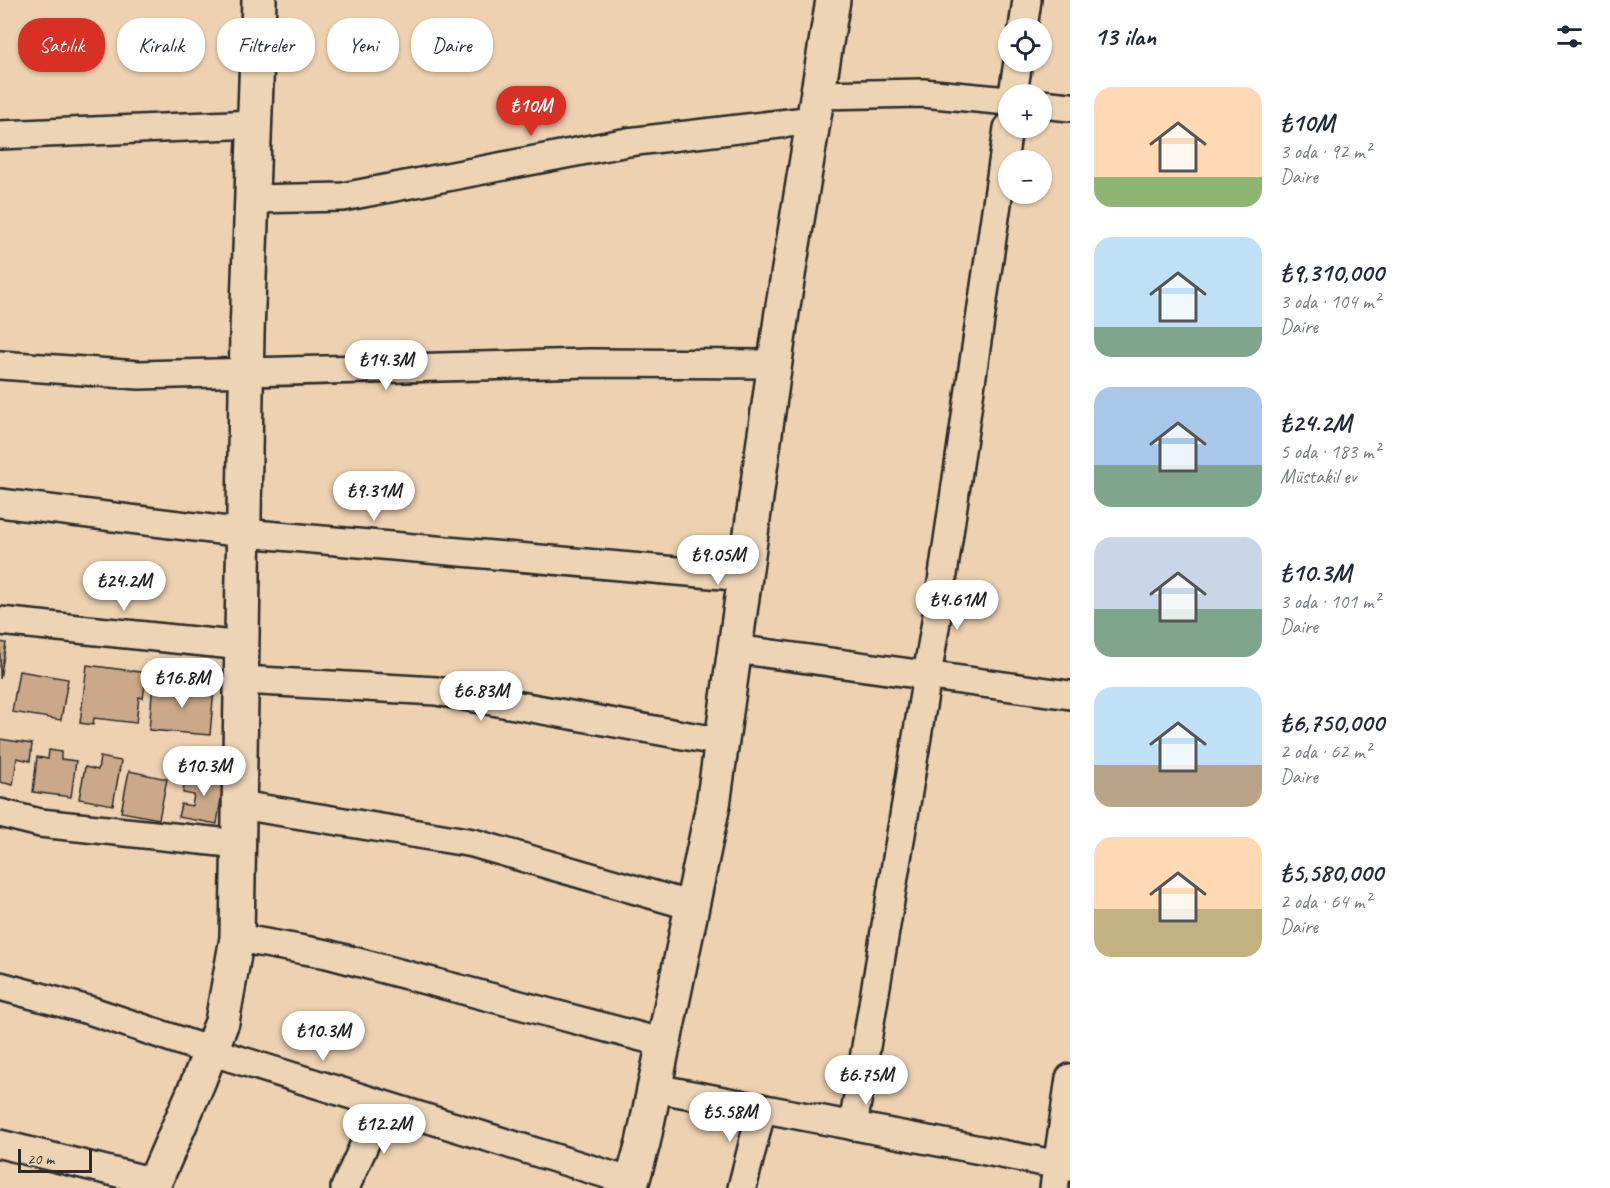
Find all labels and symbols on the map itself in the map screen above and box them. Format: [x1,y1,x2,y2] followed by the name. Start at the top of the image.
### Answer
[495,86,567,137] pin: ₺10M
[337,340,435,391] pin: ₺14.3M
[325,471,423,522] pin: ₺9.31M
[669,535,767,586] pin: ₺9.05M
[75,561,173,612] pin: ₺24.2M
[908,580,1006,631] pin: ₺4.61M
[133,658,231,709] pin: ₺16.8M
[432,671,530,722] pin: ₺6.83M
[155,746,253,797] pin: ₺10.3M
[274,1011,372,1062] pin: ₺10.3M
[817,1055,915,1106] pin: ₺6.75M
[681,1092,779,1143] pin: ₺5.58M
[335,1104,433,1155] pin: ₺12.2M
[18,1146,92,1174] scale bar

